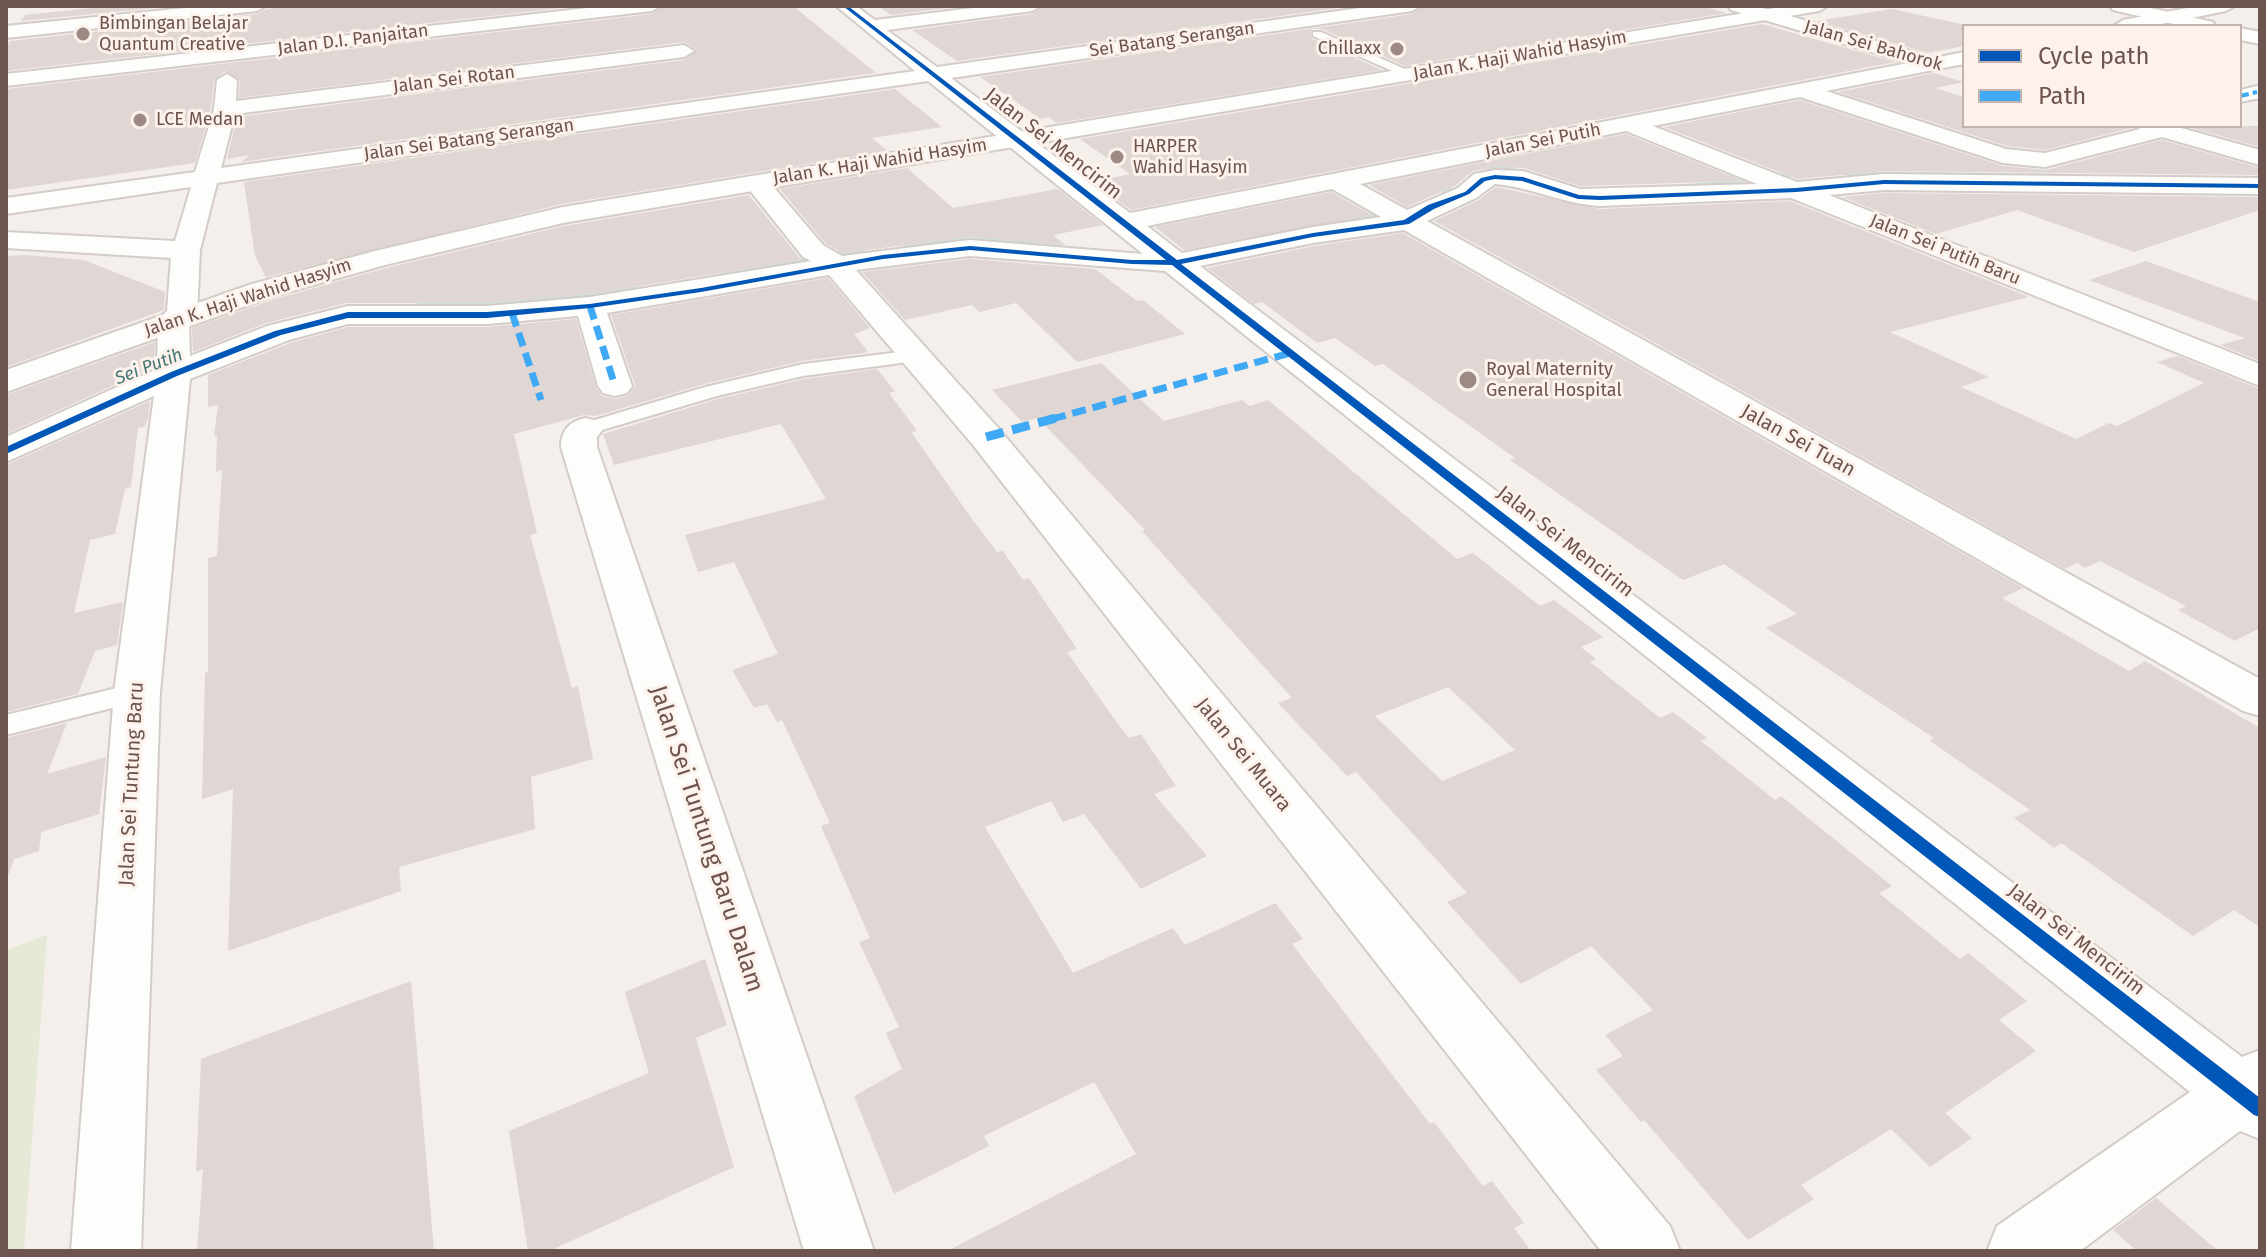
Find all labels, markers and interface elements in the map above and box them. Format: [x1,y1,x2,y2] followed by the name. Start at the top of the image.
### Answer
[99,13,248,56] place label: Bimbingan Belajar Quantum Creative
[1801,16,1945,76] street label: Jalan Sei Bahorok
[1088,18,1256,62] street label: Sei Batang Serangan
[276,20,430,60] street label: Jalan D.I. Panjaitan
[1962,24,2242,128] legend
[74,25,92,43] marker: Bimbingan Belajar Quantum Creative
[1412,27,1628,85] street label: Jalan K. Haji Wahid Hasyim
[1318,38,1381,60] place label: Chillaxx
[1388,40,1406,58] marker: Chillaxx
[2038,42,2150,70] text: Cycle path
[392,62,516,98] street label: Jalan Sei Rotan
[2038,82,2086,110] text: Path
[980,83,1126,205] street label: Jalan Sei Mencirim
[156,109,244,131] place label: LCE Medan
[131,111,149,129] marker: LCE Medan
[362,115,576,165] street label: Jalan Sei Batang Serangan
[1483,119,1603,163] street label: Jalan Sei Putih
[771,134,989,190] street label: Jalan K. Haji Wahid Hasyim
[1133,136,1248,178] place label: HARPER Wahid Hasyim
[1108,148,1126,166] marker: HARPER Wahid Hasyim
[1867,210,2023,290] street label: Jalan Sei Putih Baru
[142,254,354,342] street label: Jalan K. Haji Wahid Hasyim
[112,344,186,390] water label: Sei Putih
[1486,359,1622,402] place label: Royal Maternity General Hospital
[1457,369,1479,391] marker: Royal Maternity General Hospital
[1737,400,1859,482] street label: Jalan Sei Tuan
[1492,481,1638,603] street label: Jalan Sei Mencirim
[115,681,149,887] street label: Jalan Sei Tuntung Baru
[643,682,769,996] street label: Jalan Sei Tuntung Baru Dalam
[1190,693,1296,817] street label: Jalan Sei Muara
[2003,879,2149,1001] street label: Jalan Sei Mencirim

